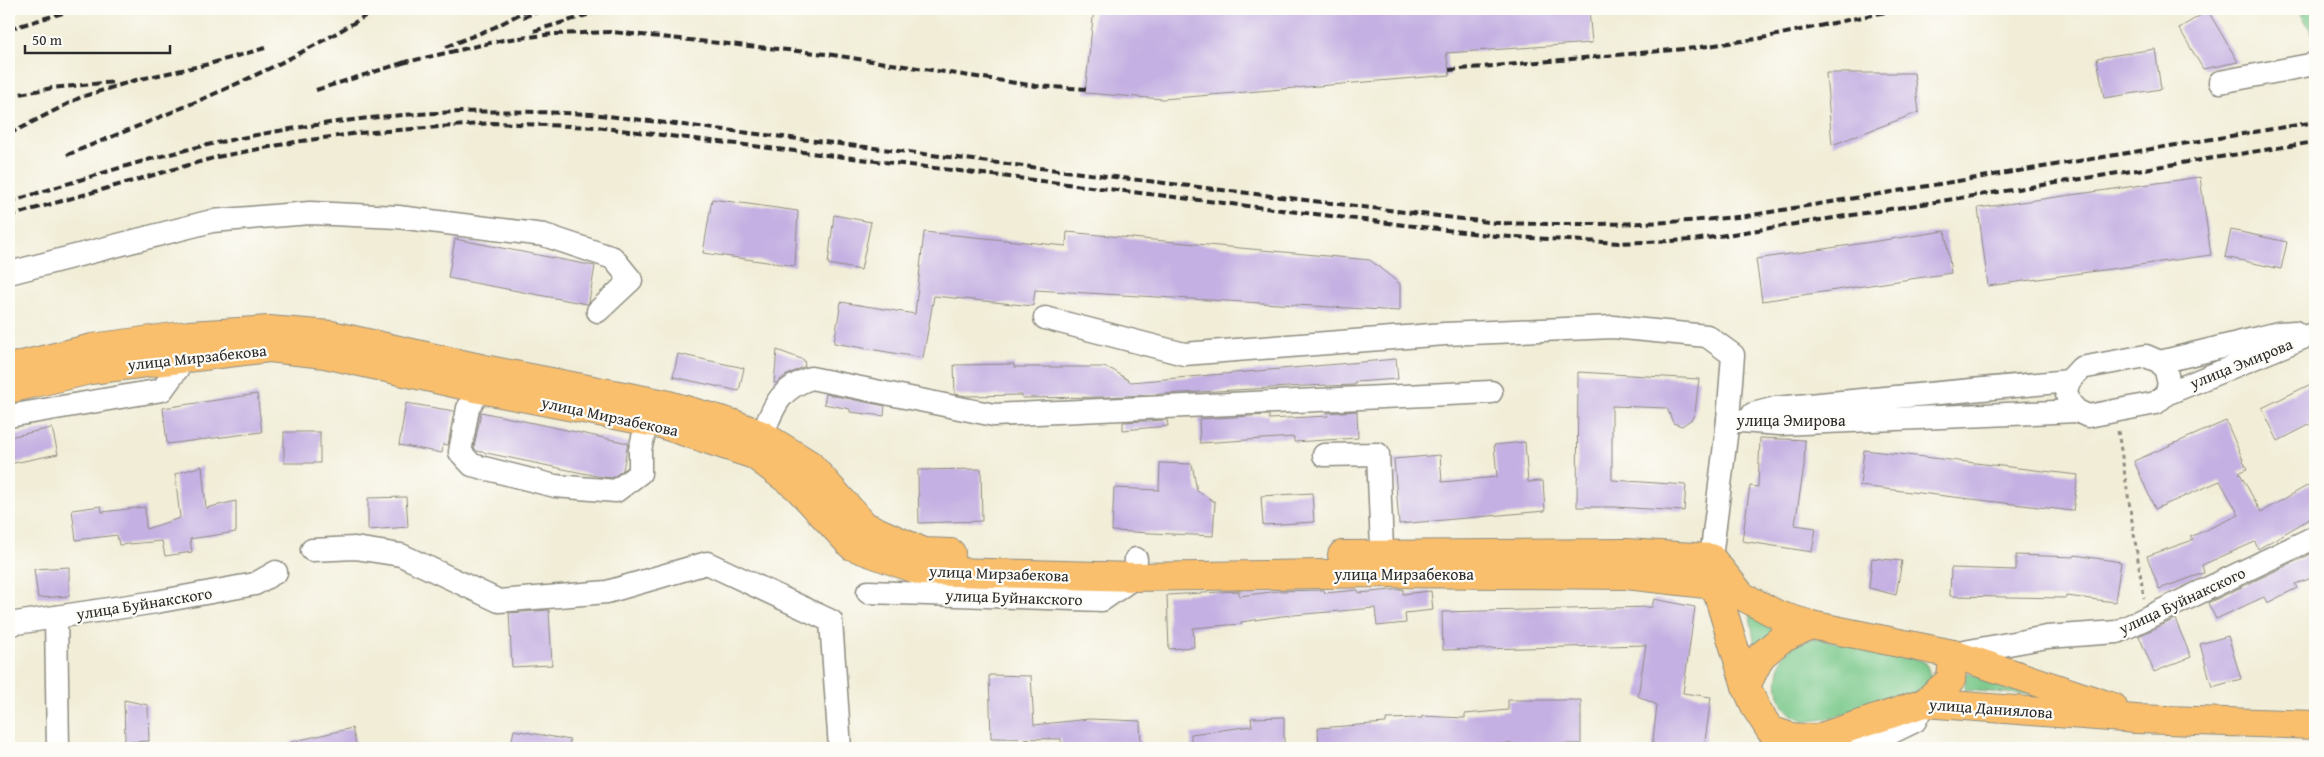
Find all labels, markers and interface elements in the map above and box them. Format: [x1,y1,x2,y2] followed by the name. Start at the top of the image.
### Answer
[25,22,170,54] scale bar
[32,29,63,50] text: 50 m
[2185,331,2296,395] street label: улица Эмирова
[125,338,268,376] street label: улица Мирзабекова
[538,390,681,442] street label: улица Мирзабекова
[1735,408,1846,432] street label: улица Эмирова
[928,559,1070,587] street label: улица Мирзабекова
[2114,560,2249,640] street label: улица Буйнакского
[1333,562,1474,586] street label: улица Мирзабекова
[73,580,214,626] street label: улица Буйнакского
[944,583,1083,611] street label: улица Буйнакского
[1927,692,2054,724] street label: улица Даниялова

